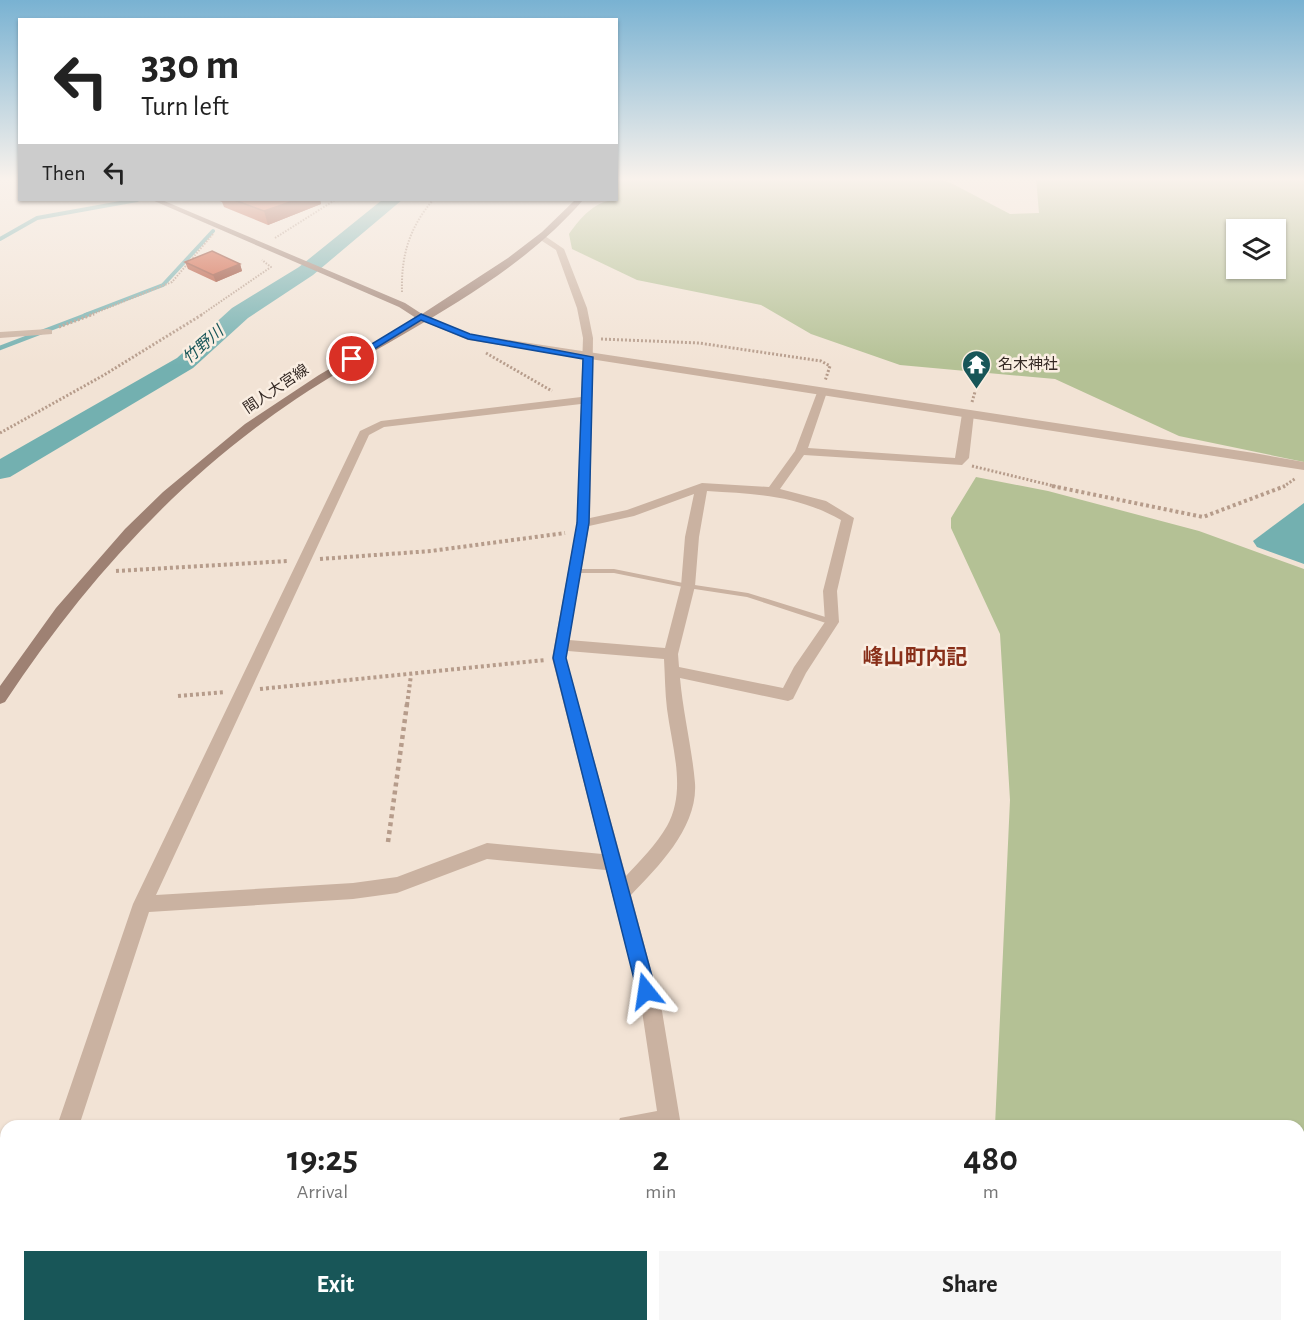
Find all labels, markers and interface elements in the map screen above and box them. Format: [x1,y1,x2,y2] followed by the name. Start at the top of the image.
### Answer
[42,42,120,120] icon: left
[141,44,239,86] text: 330 m
[141,93,229,120] text: Turn left
[98,156,131,189] icon: left
[42,162,86,184] text: Then
[1226,219,1286,279] map controls
[1226,219,1286,279] button: layers
[179,321,228,367] water label: 竹野川
[326,333,377,384] pin
[335,342,368,375] icon: arrive
[961,348,993,390] temple icon: 名木神社
[998,356,1058,372] place label: 名木神社
[240,361,311,416] street label: 間人大宮線
[863,645,968,668] district label: 峰山町内記
[614,959,678,1023] position arrow
[287,1141,358,1177] text: 19:25
[652,1141,669,1177] text: 2
[963,1141,1018,1177] text: 480
[297,1182,348,1202] text: Arrival
[645,1182,676,1202] text: min
[983,1182,999,1202] text: m
[24,1251,647,1320] button: Exit
[659,1251,1281,1320] button: Share

